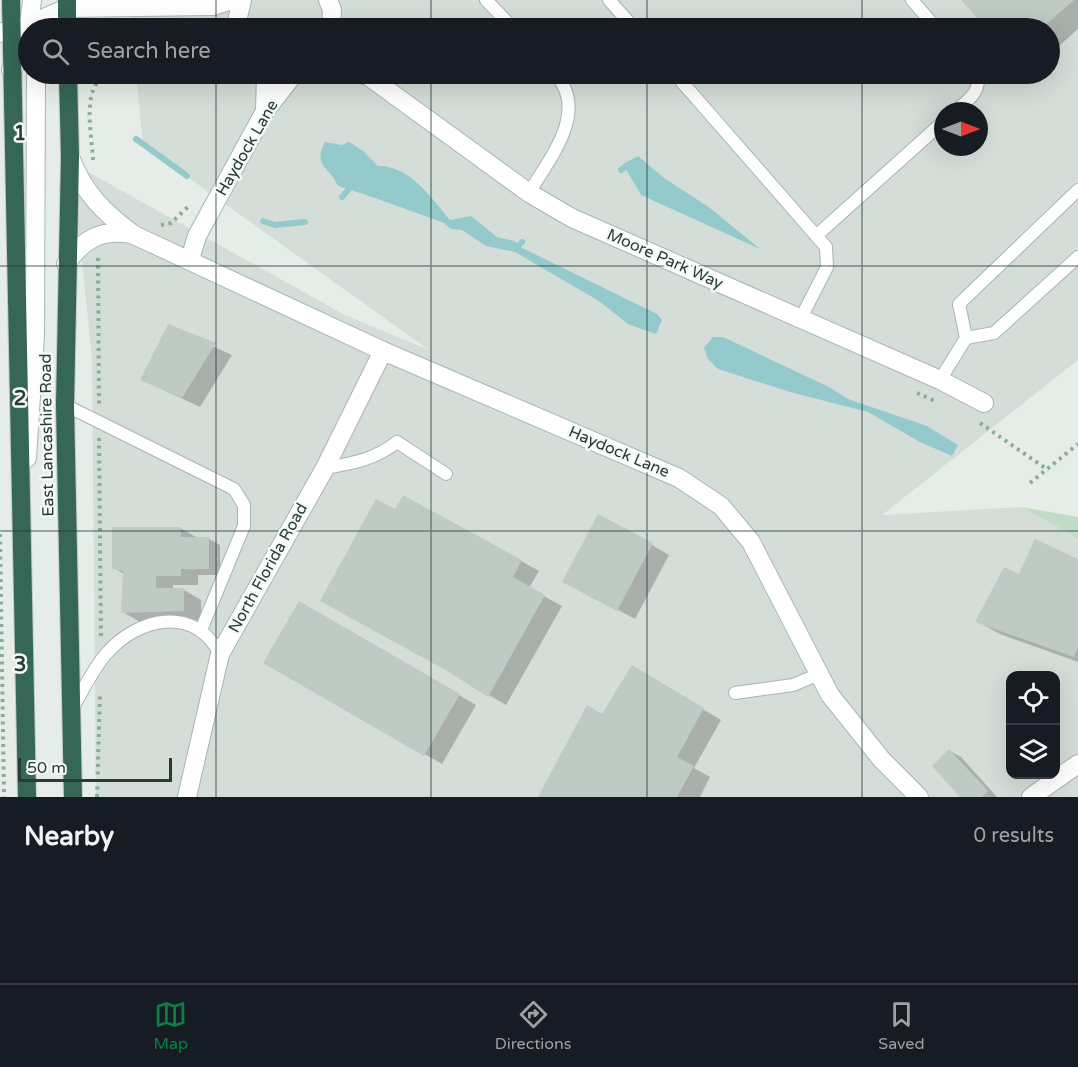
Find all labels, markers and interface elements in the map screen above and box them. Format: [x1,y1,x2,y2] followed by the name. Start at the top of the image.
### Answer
[18,18,1060,84] search box
[39,35,72,68] icon: search
[87,38,211,64] text: Search here
[211,96,283,200] street label: Haydock Lane
[934,102,988,156] north arrow
[14,122,26,146] text: 1
[604,224,727,294] street label: Moore Park Way
[36,353,58,517] street label: East Lancashire Road
[14,387,26,411] text: 2
[566,422,672,482] street label: Haydock Lane
[224,500,312,636] street label: North Florida Road
[14,653,26,677] text: 3
[1006,671,1060,779] map controls
[1006,671,1060,725] button: locate
[1006,725,1060,779] button: layers
[18,755,172,782] scale bar
[27,758,66,778] text: 50 m
[24,821,114,852] text: Nearby
[974,824,1054,848] text: 0 results
[153,998,188,1054] tab: Map
[495,998,571,1054] tab: Directions
[878,998,925,1054] tab: Saved

